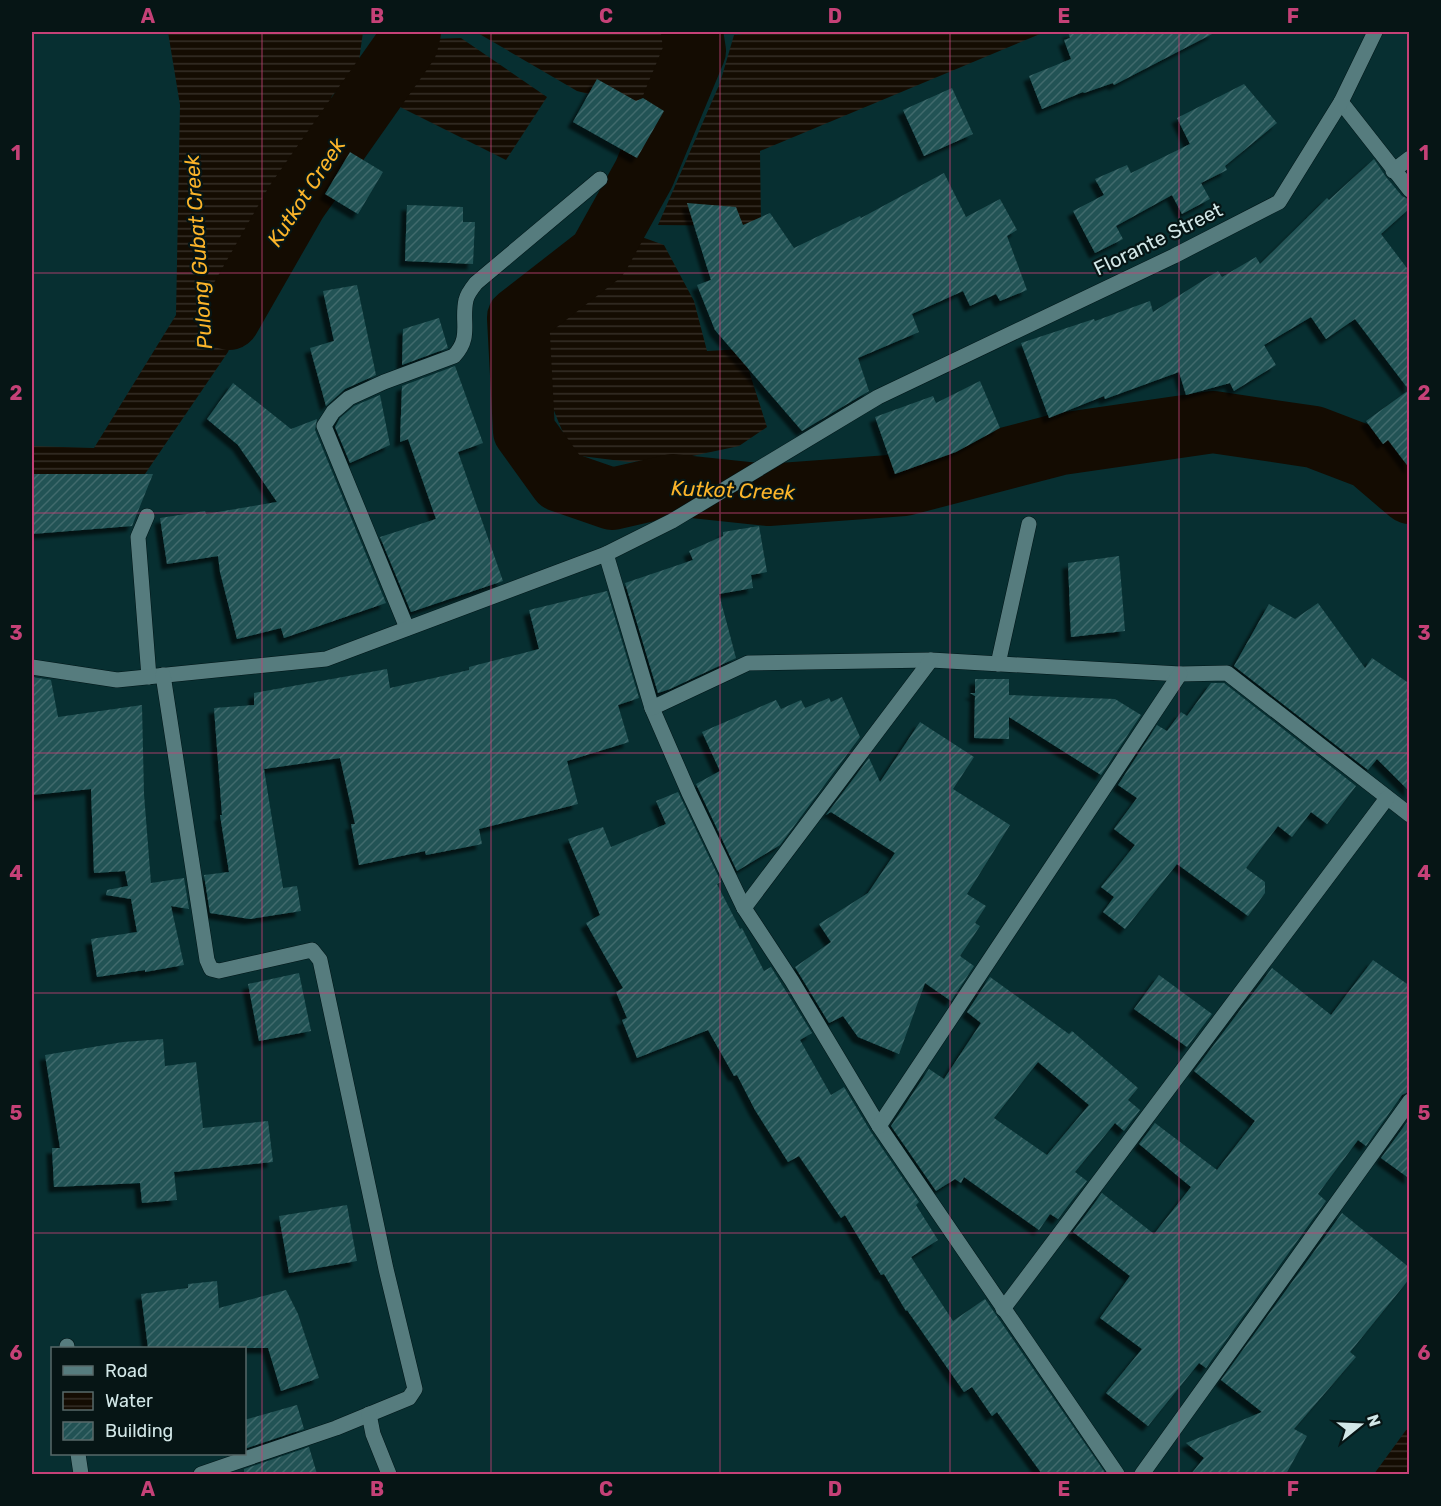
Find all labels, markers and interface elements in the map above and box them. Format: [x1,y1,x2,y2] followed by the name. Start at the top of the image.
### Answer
[141,4,156,28] text: A
[370,4,384,28] text: B
[599,4,613,28] text: C
[828,4,842,28] text: D
[1058,4,1070,28] text: E
[1287,4,1299,28] text: F
[262,132,351,251] water label: Kutkot Creek
[11,141,21,165] text: 1
[1419,141,1429,165] text: 1
[179,153,217,350] water label: Pulong Gubat Creek
[1090,197,1226,281] street label: Florante Street
[10,381,23,405] text: 2
[1418,381,1431,405] text: 2
[670,475,797,505] water label: Kutkot Creek
[9,621,23,645] text: 3
[1417,621,1431,645] text: 3
[9,861,23,885] text: 4
[1417,861,1431,885] text: 4
[10,1101,23,1125] text: 5
[1418,1101,1431,1125] text: 5
[9,1341,23,1365] text: 6
[1417,1341,1431,1365] text: 6
[51,1347,246,1455] legend
[105,1360,148,1382] text: Road
[105,1390,153,1412] text: Water
[1330,1395,1390,1455] north arrow
[1363,1412,1385,1429] text: N
[105,1420,173,1442] text: Building
[141,1477,156,1501] text: A
[370,1477,384,1501] text: B
[599,1477,613,1501] text: C
[828,1477,842,1501] text: D
[1058,1477,1070,1501] text: E
[1287,1477,1299,1501] text: F

